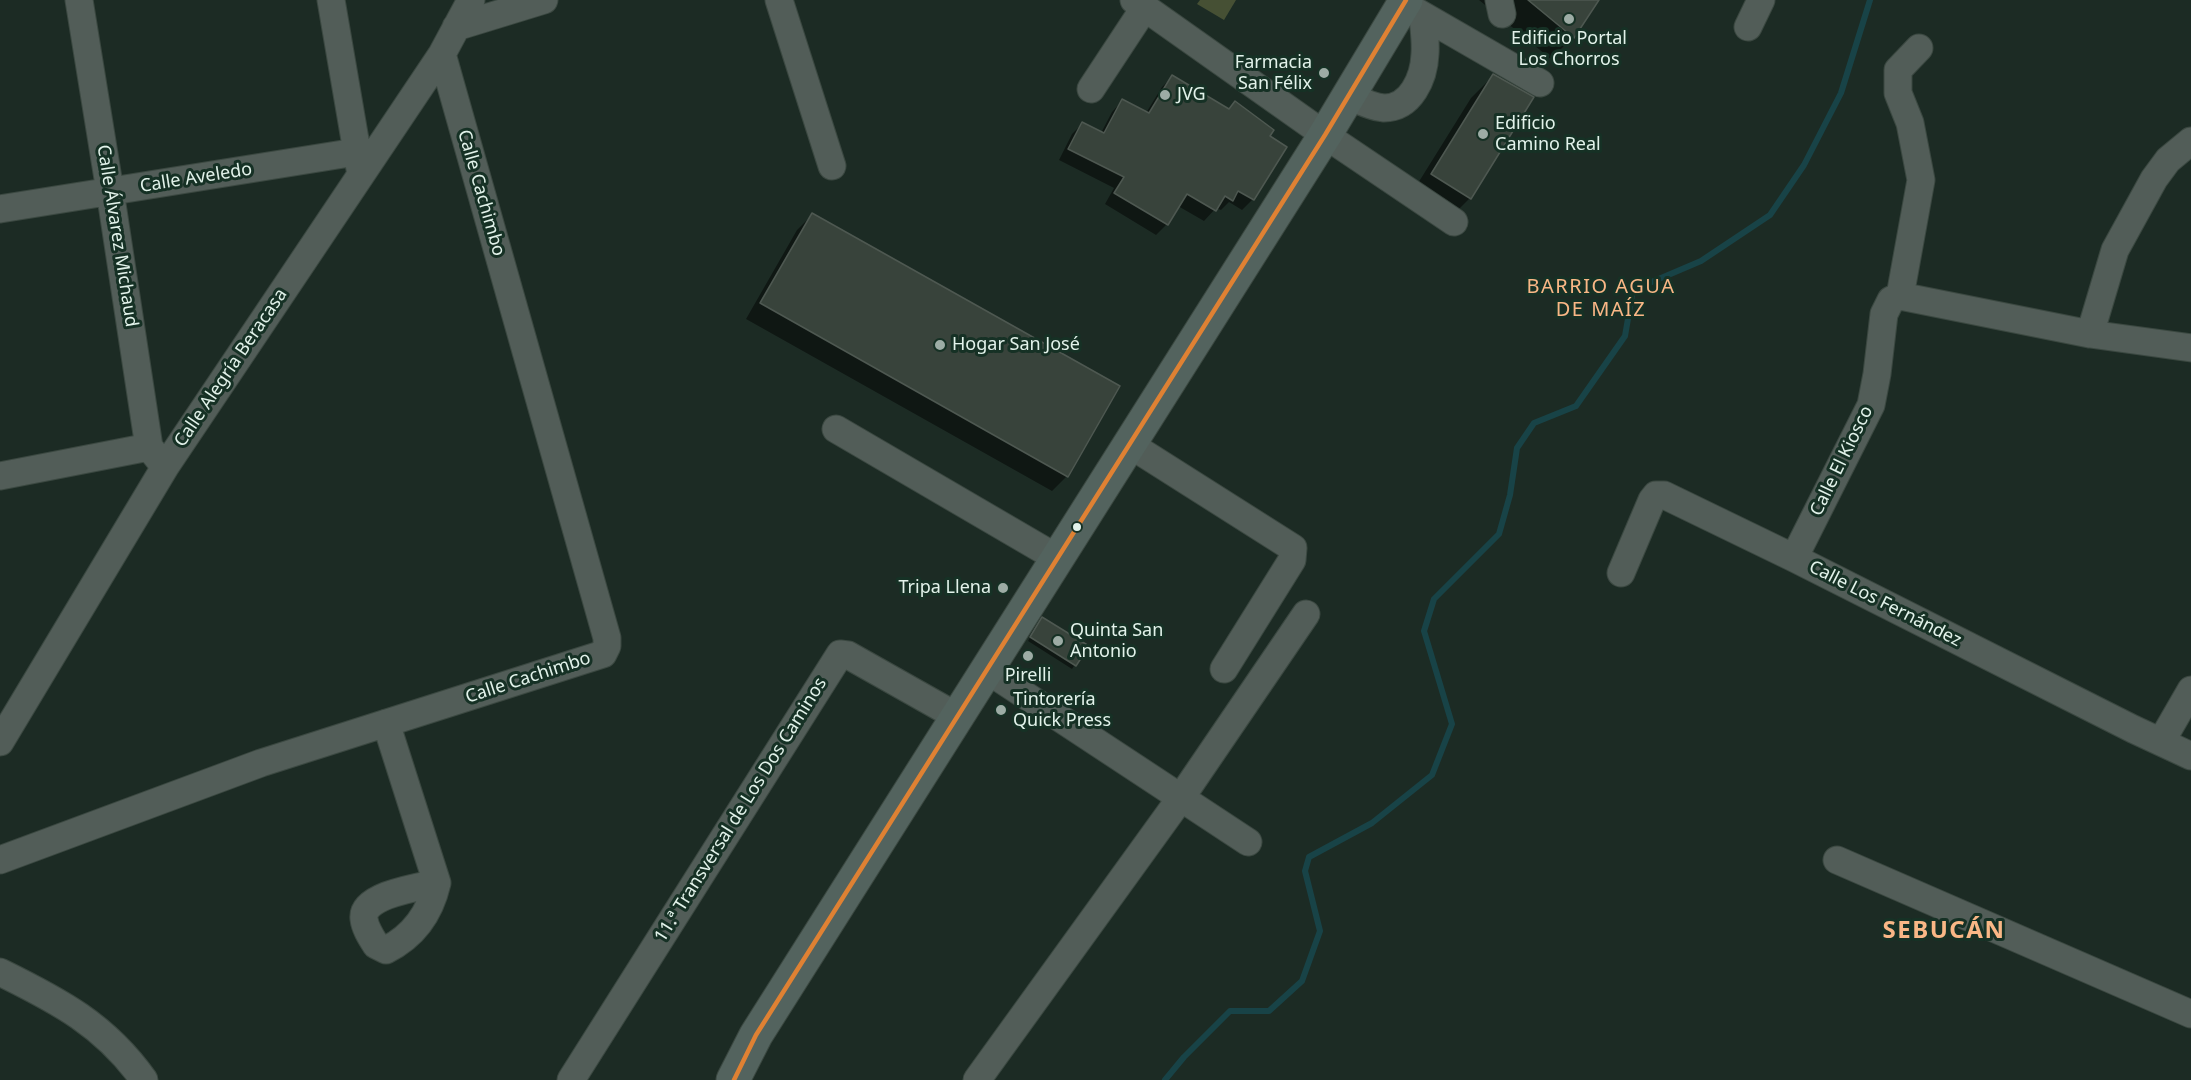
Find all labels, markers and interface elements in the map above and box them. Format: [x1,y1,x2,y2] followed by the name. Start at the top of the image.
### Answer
[1562,12,1576,26] marker: Edificio Portal Los Chorros
[1511,28,1627,70] place label: Edificio Portal Los Chorros
[1235,52,1312,94] place label: Farmacia San Félix
[1317,66,1331,80] marker: Farmacia San Félix
[1177,84,1206,106] place label: JVG
[1158,88,1172,102] marker: JVG
[1495,113,1601,156] place label: Edificio Camino Real
[453,127,509,259] street label: Calle Cachimbo
[1476,127,1490,141] marker: Edificio Camino Real
[92,143,142,329] street label: Calle Álvarez Michaud
[138,158,254,198] street label: Calle Aveledo
[1527,275,1675,322] district label: BARRIO AGUA DE MAÍZ
[170,285,292,451] street label: Calle Alegría Beracasa
[952,334,1080,356] place label: Hogar San José
[933,338,947,352] marker: Hogar San José
[1806,402,1878,520] street label: Calle El Kiosco
[1071,521,1083,533] unlabelled marker
[1805,556,1965,652] street label: Calle Los Fernández
[899,577,991,599] place label: Tripa Llena
[996,581,1010,595] marker: Tripa Llena
[1070,620,1163,662] place label: Quinta San Antonio
[1051,634,1065,648] marker: Quinta San Antonio
[463,648,593,708] street label: Calle Cachimbo
[1021,649,1035,663] marker: Pirelli
[1005,665,1051,687] place label: Pirelli
[650,674,832,946] street label: 11.ª Transversal de Los Dos Caminos
[1013,689,1111,732] place label: Tintorería Quick Press
[994,703,1008,717] marker: Tintorería Quick Press
[1883,917,2005,945] district label: SEBUCÁN

